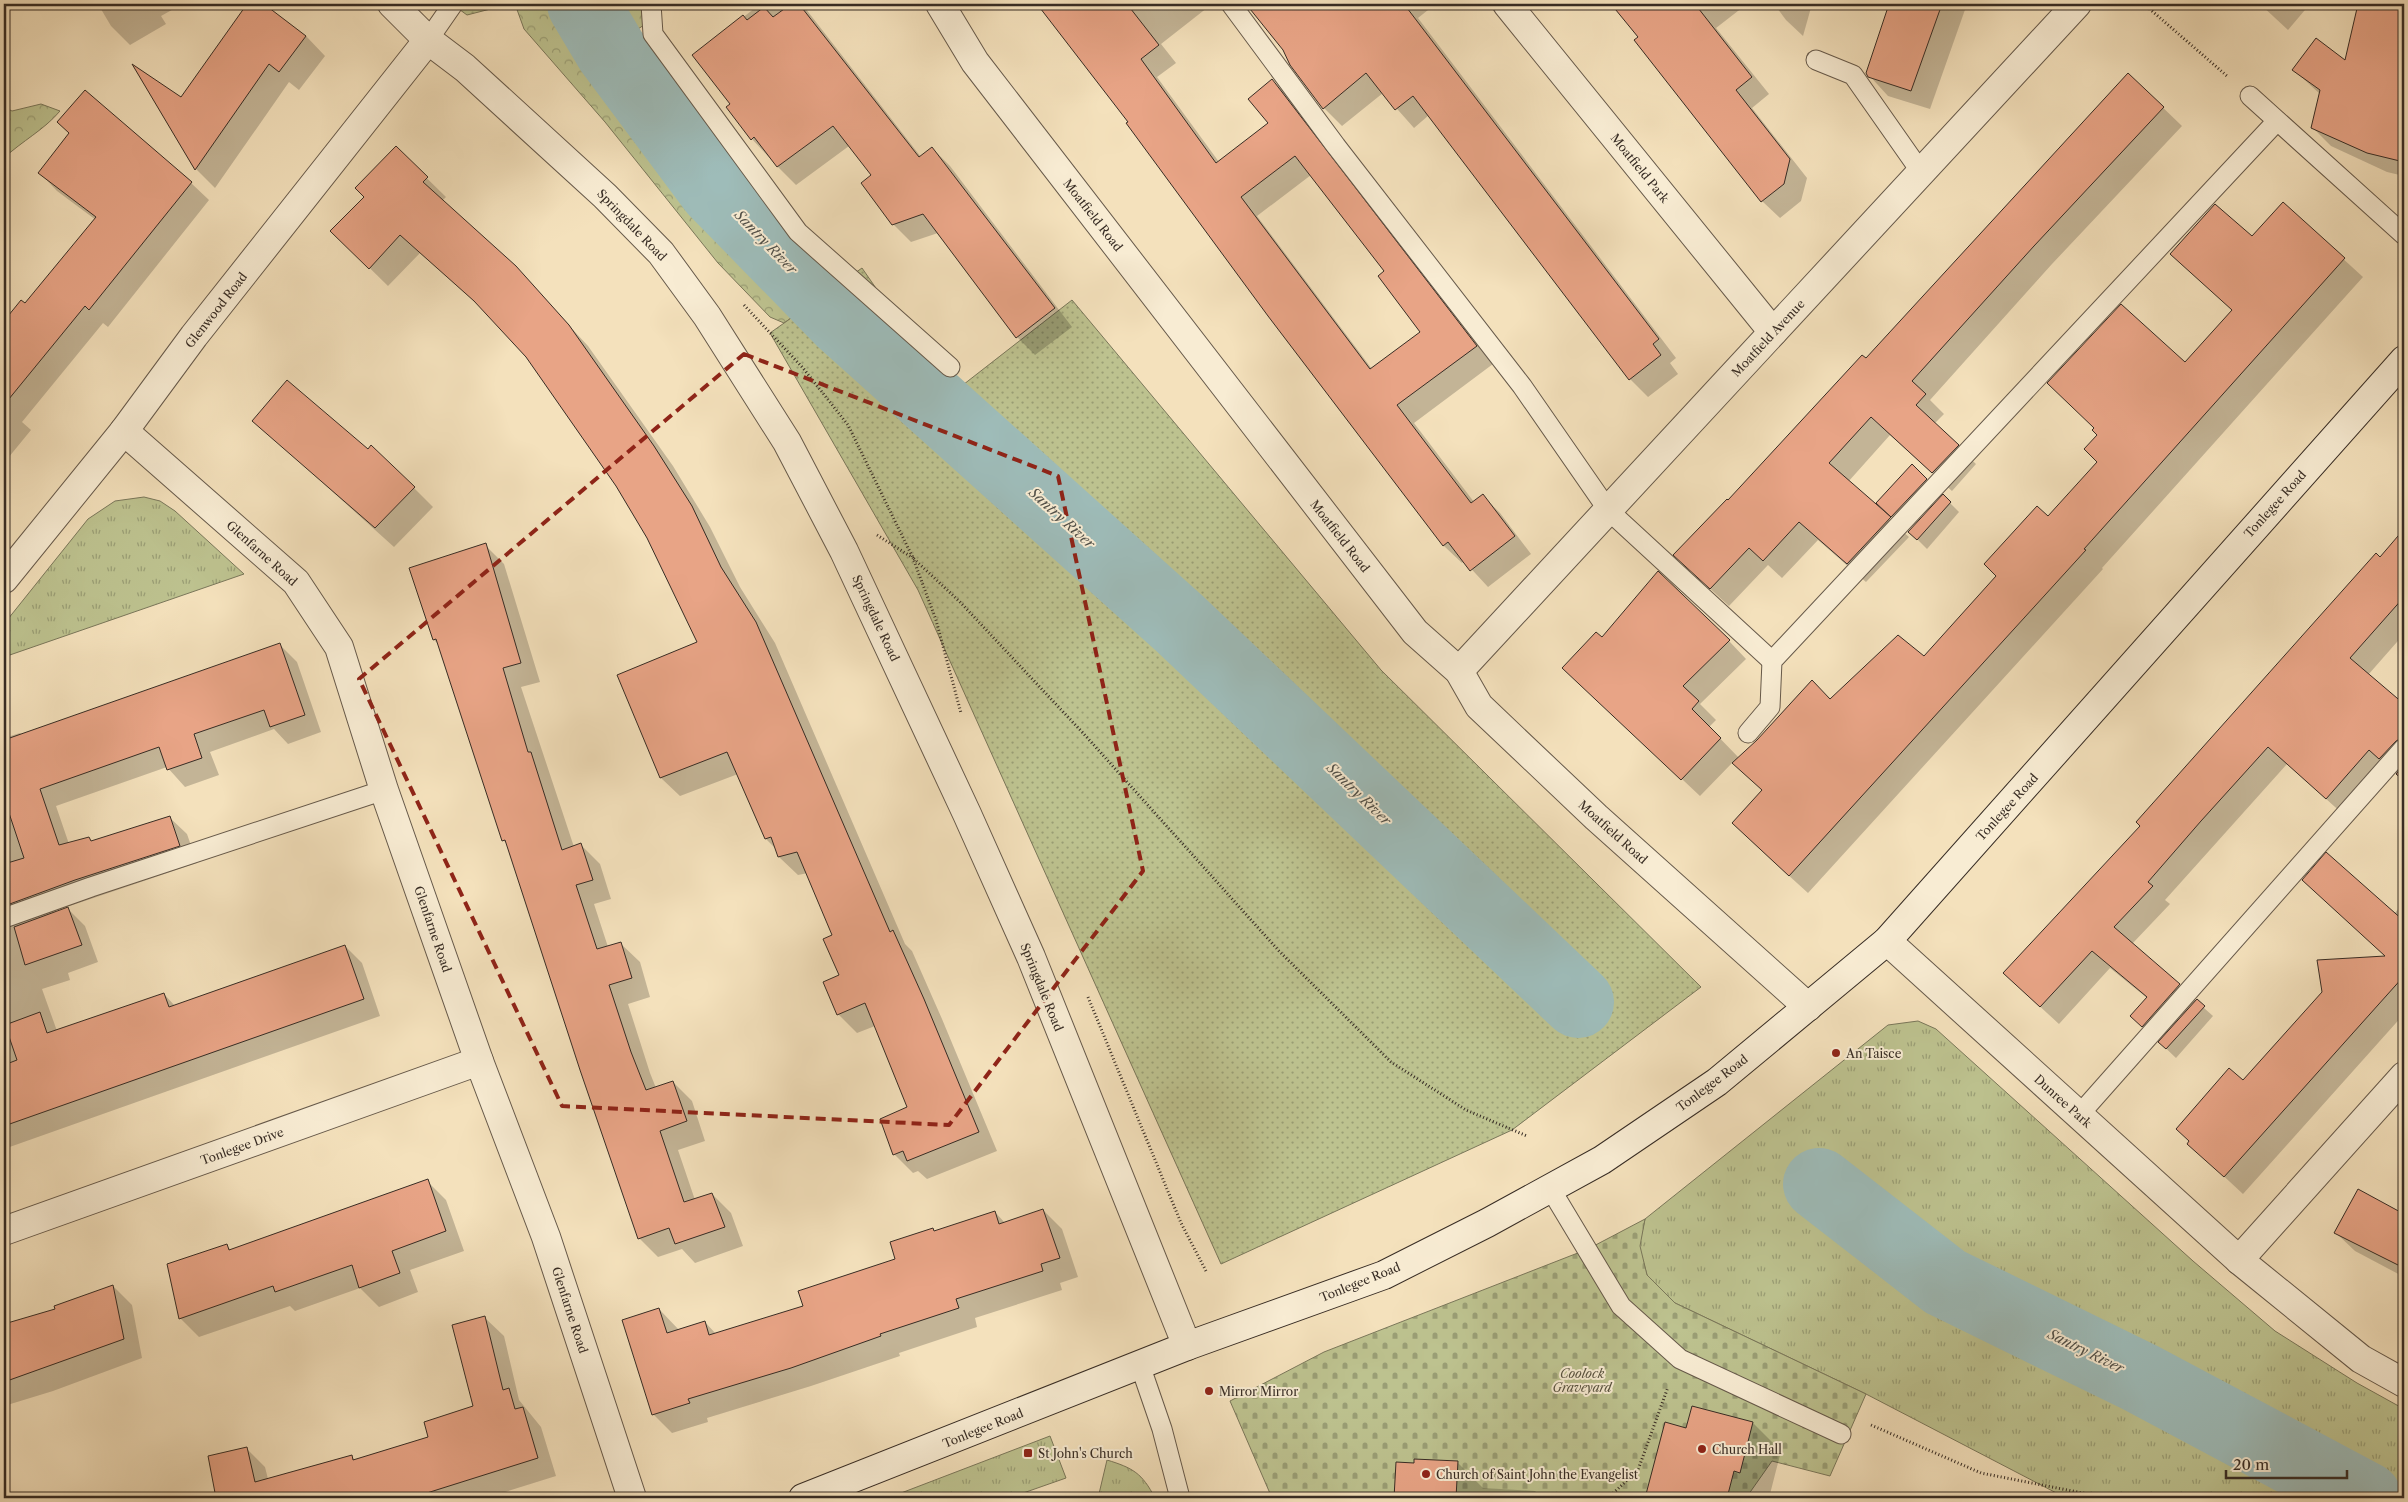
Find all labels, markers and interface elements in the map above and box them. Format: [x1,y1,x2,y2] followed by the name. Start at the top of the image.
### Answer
[1608,131,1673,206] street label: Moatfield Park
[1060,176,1126,255] street label: Moatfield Road
[594,186,670,264] street label: Springdale Road
[730,205,802,279] water label: Santry River
[182,269,251,351] street label: Glenwood Road
[1728,296,1808,380] street label: Moatfield Avenue
[2241,467,2310,541] street label: Tonlegee Road
[1025,483,1100,553] water label: Santry River
[1307,497,1373,576] street label: Moatfield Road
[223,517,301,589] street label: Glenfarne Road
[849,572,903,664] street label: Springdale Road
[1322,758,1396,830] water label: Santry River
[1973,770,2042,844] street label: Tonlegee Road
[1575,797,1651,867] street label: Moatfield Road
[411,884,455,975] street label: Glenfarne Road
[1017,941,1067,1034] street label: Springdale Road
[1845,1046,1902,1061] place label: An Taisce
[1830,1047,1842,1059] marker: An Taisce
[1673,1051,1751,1115] street label: Tonlegee Road
[2031,1071,2096,1131] street label: Dunree Park
[199,1124,286,1168] street label: Tonlegee Drive
[1318,1259,1403,1305] street label: Tonlegee Road
[549,1265,591,1356] street label: Glenfarne Road
[2044,1324,2128,1378] water label: Santry River
[1553,1366,1613,1395] park label: Coolock Graveyard
[1219,1384,1298,1399] place label: Mirror Mirror
[1203,1385,1215,1397] marker: Mirror Mirror
[941,1405,1026,1451] street label: Tonlegee Road
[1712,1442,1782,1457] place label: Church Hall
[1696,1443,1708,1455] marker: Church Hall
[1038,1446,1133,1461] place label: St John's Church
[1022,1447,1034,1459] marker: St John's Church
[2226,1447,2347,1479] scale bar
[2233,1455,2269,1474] text: 20 m
[1436,1467,1639,1482] place label: Church of Saint John the Evangelist
[1420,1468,1432,1480] marker: Church of Saint John the Evangelist

